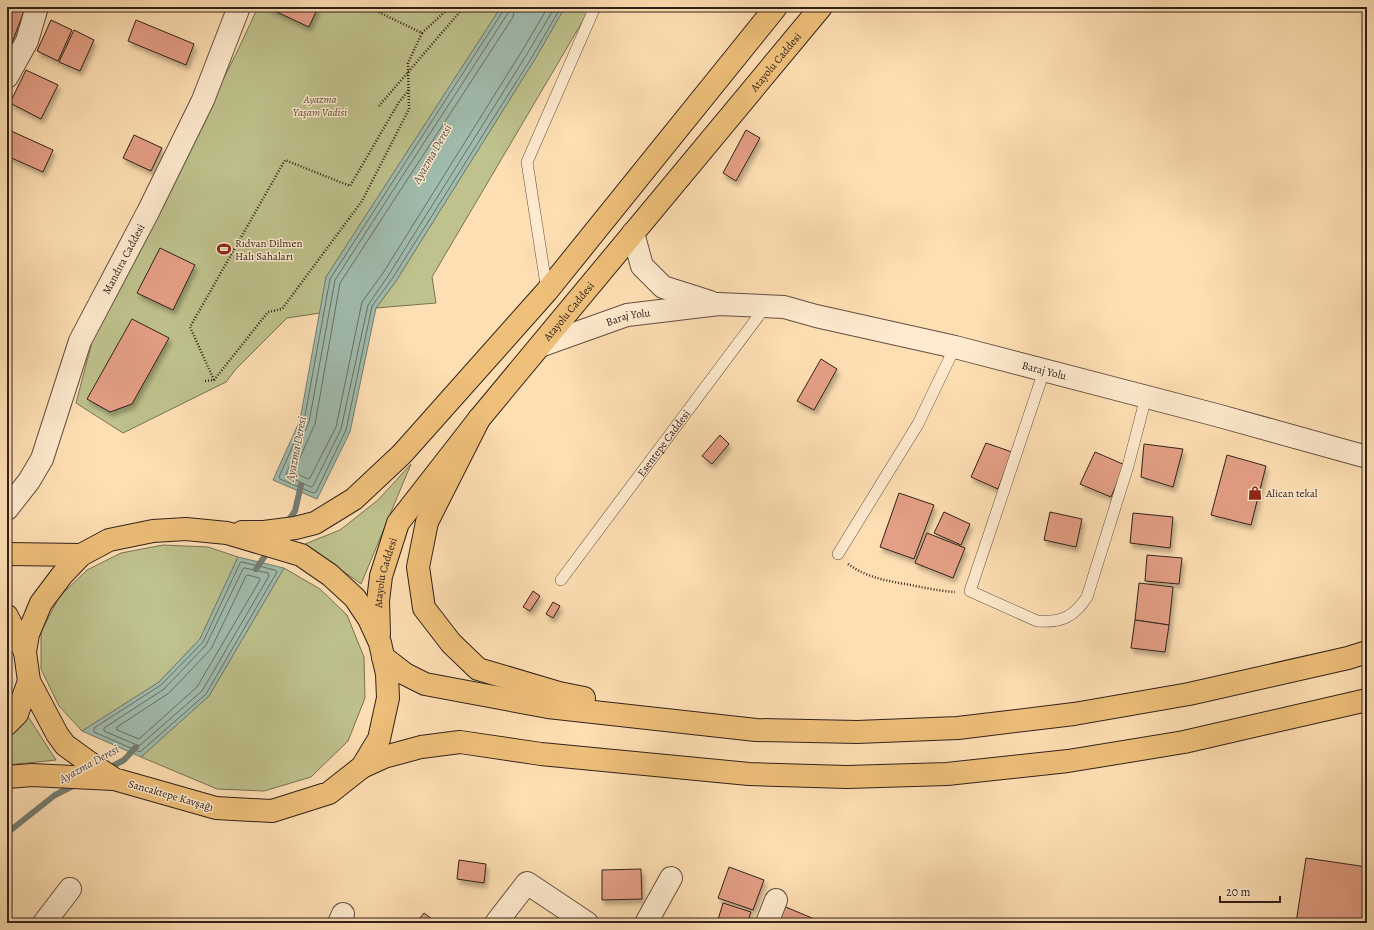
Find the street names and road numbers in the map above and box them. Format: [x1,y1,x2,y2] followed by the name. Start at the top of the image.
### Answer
[746,29,805,95] street label: Atayolu Caddesi
[99,221,148,297] street label: Mandıra Caddesi
[539,279,598,345] street label: Atayolu Caddesi
[604,305,651,330] street label: Baraj Yolu
[1020,358,1068,384] street label: Baraj Yolu
[634,407,694,480] street label: Esentepe Caddesi
[371,536,401,609] street label: Atayolu Caddesi
[126,776,215,815] street label: Sancaktepe Kavşağı

